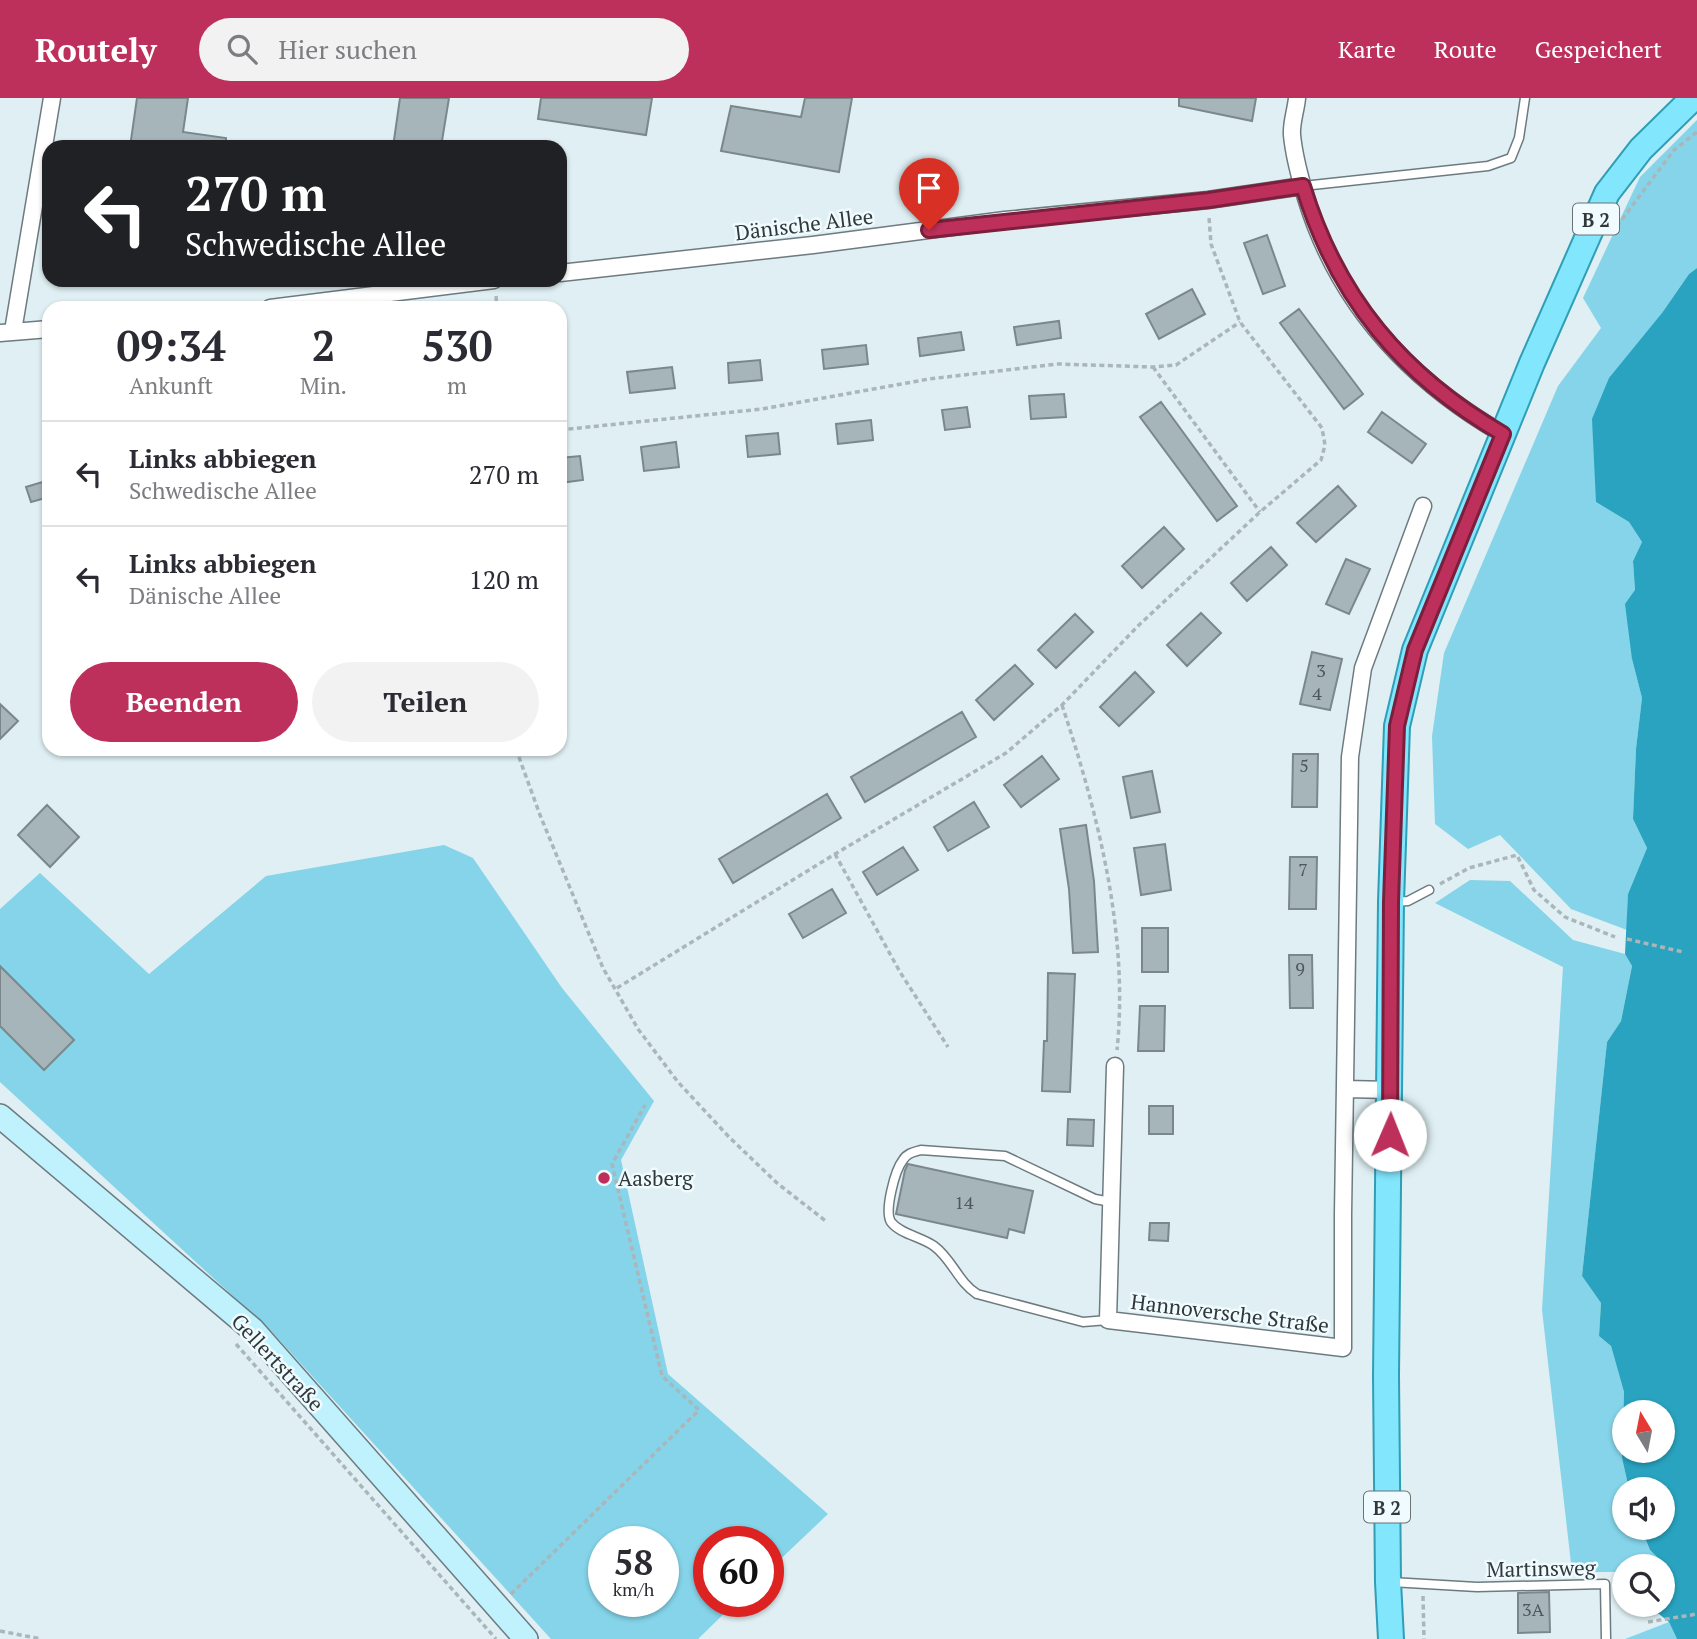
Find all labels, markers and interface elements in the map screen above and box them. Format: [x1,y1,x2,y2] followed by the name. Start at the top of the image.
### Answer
[199,18,689,81] search box
[35,28,157,71] text: Routely
[223,30,261,68] icon: search
[279,32,417,66] text: Hier suchen
[1338,33,1396,65] text: Karte
[1434,33,1497,65] text: Route
[1535,33,1662,65] text: Gespeichert
[899,158,959,230] pin
[185,160,327,225] text: 270 m
[70,168,161,259] icon: left
[910,169,948,207] icon: arrive
[733,202,875,246] street label: Dänische Allee
[1573,203,1619,234] road number: B 2
[185,223,446,265] text: Schwedische Allee
[116,317,226,373] text: 09:34
[312,317,335,373] text: 2
[421,317,493,373] text: 530
[129,370,213,401] text: Ankunft
[300,370,347,401] text: Min.
[447,370,467,401] text: m
[129,441,317,475] text: Links abbiegen
[70,455,108,493] icon: left
[469,457,539,491] text: 270 m
[129,475,317,506] text: Schwedische Allee
[129,546,317,580] text: Links abbiegen
[70,560,108,598] icon: left
[469,562,539,596] text: 120 m
[129,580,281,611] text: Dänische Allee
[1316,658,1326,682] house number: 3
[70,662,298,742] button: Beenden
[312,662,539,742] button: Teilen
[1312,681,1322,705] house number: 4
[1299,753,1309,777] house number: 5
[1298,857,1308,881] house number: 7
[1295,956,1305,980] house number: 9
[1353,1098,1427,1172] position arrow
[618,1164,694,1192] place label: Aasberg
[596,1170,612,1186] marker: Aasberg
[954,1190,974,1214] house number: 14
[1129,1287,1331,1339] street label: Hannoversche Straße
[226,1307,330,1417] street label: Gellertstraße
[1612,1400,1675,1463] north arrow
[1612,1400,1675,1617] map controls
[1612,1477,1675,1540] button: sound
[1364,1492,1410,1522] road number: B 2
[693,1526,784,1617] speed limit sign: 60
[614,1539,653,1585] text: 58
[1486,1553,1597,1583] street label: Martinsweg
[1612,1554,1675,1617] button: search
[613,1577,654,1601] text: km/h
[1522,1597,1545,1621] house number: 3A

